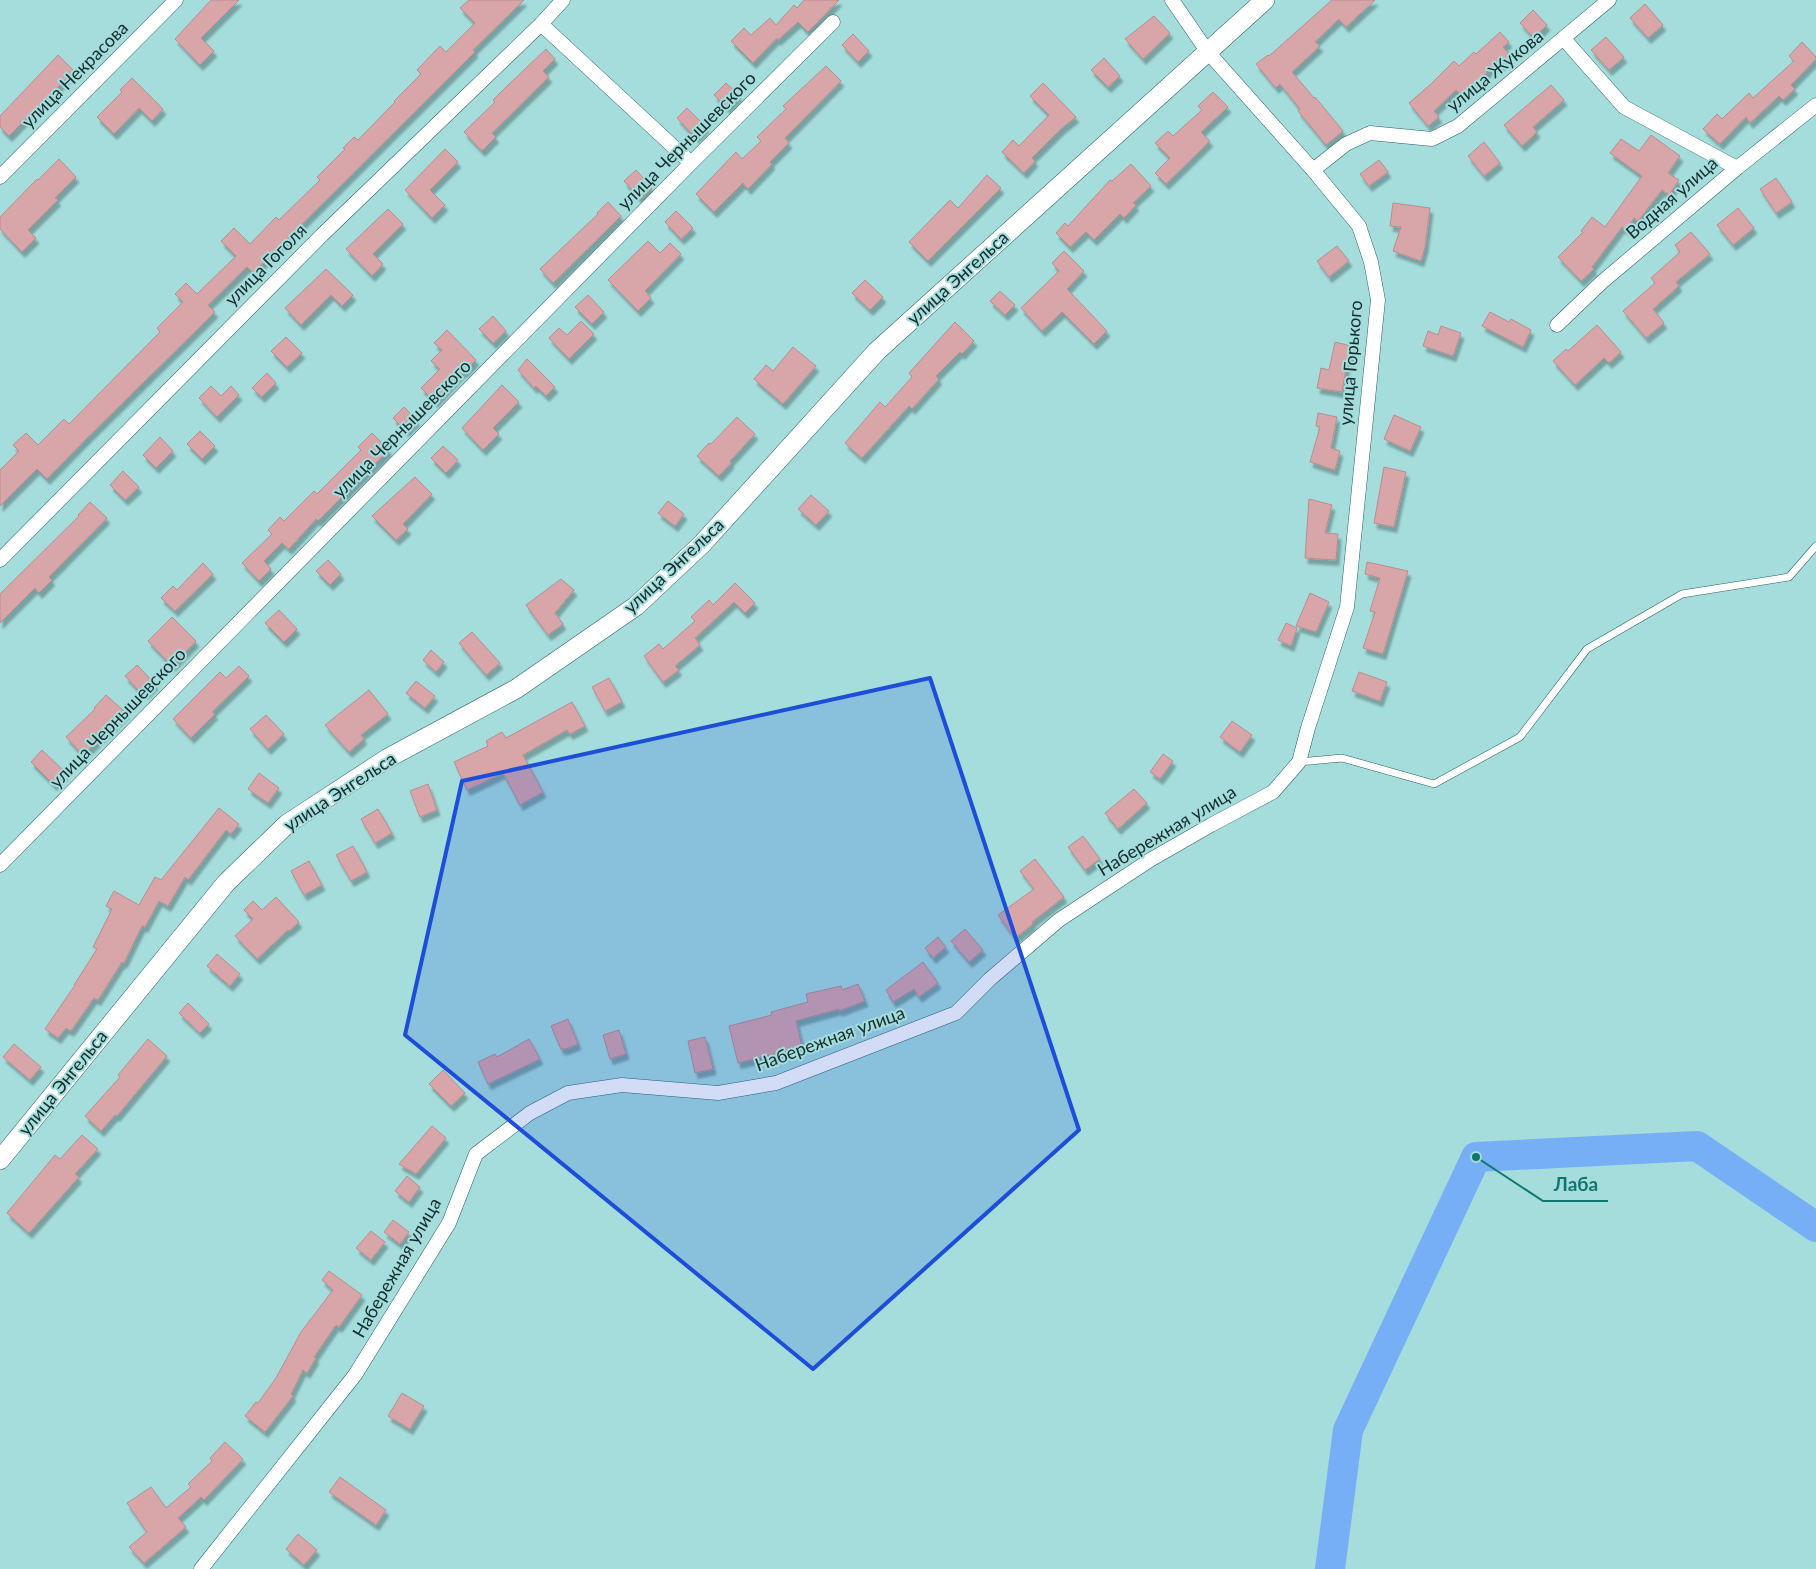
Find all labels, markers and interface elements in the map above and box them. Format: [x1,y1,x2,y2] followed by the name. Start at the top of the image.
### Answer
[16,16,132,132] street label: улица Некрасова
[1442,25,1547,116] street label: улица Жукова
[613,67,760,214] street label: улица Чернышевского
[1621,151,1722,243] street label: Водная улица
[220,219,311,310] street label: улица Гоголя
[902,226,1013,329] street label: улица Энгельса
[1334,299,1366,426] street label: улица Горького
[328,355,475,502] street label: улица Чернышевского
[619,513,728,617] street label: улица Энгельса
[45,643,190,792] street label: улица Чернышевского
[279,747,400,836] street label: улица Энгельса
[1093,780,1240,880] street label: Набережная улица
[752,1001,908,1075] street label: Набережная улица
[13,1025,111,1139] street label: улица Энгельса
[1543,1167,1608,1201] callout: Лаба
[1553,1172,1598,1195] text: Лаба
[347,1194,445,1341] street label: Набережная улица

